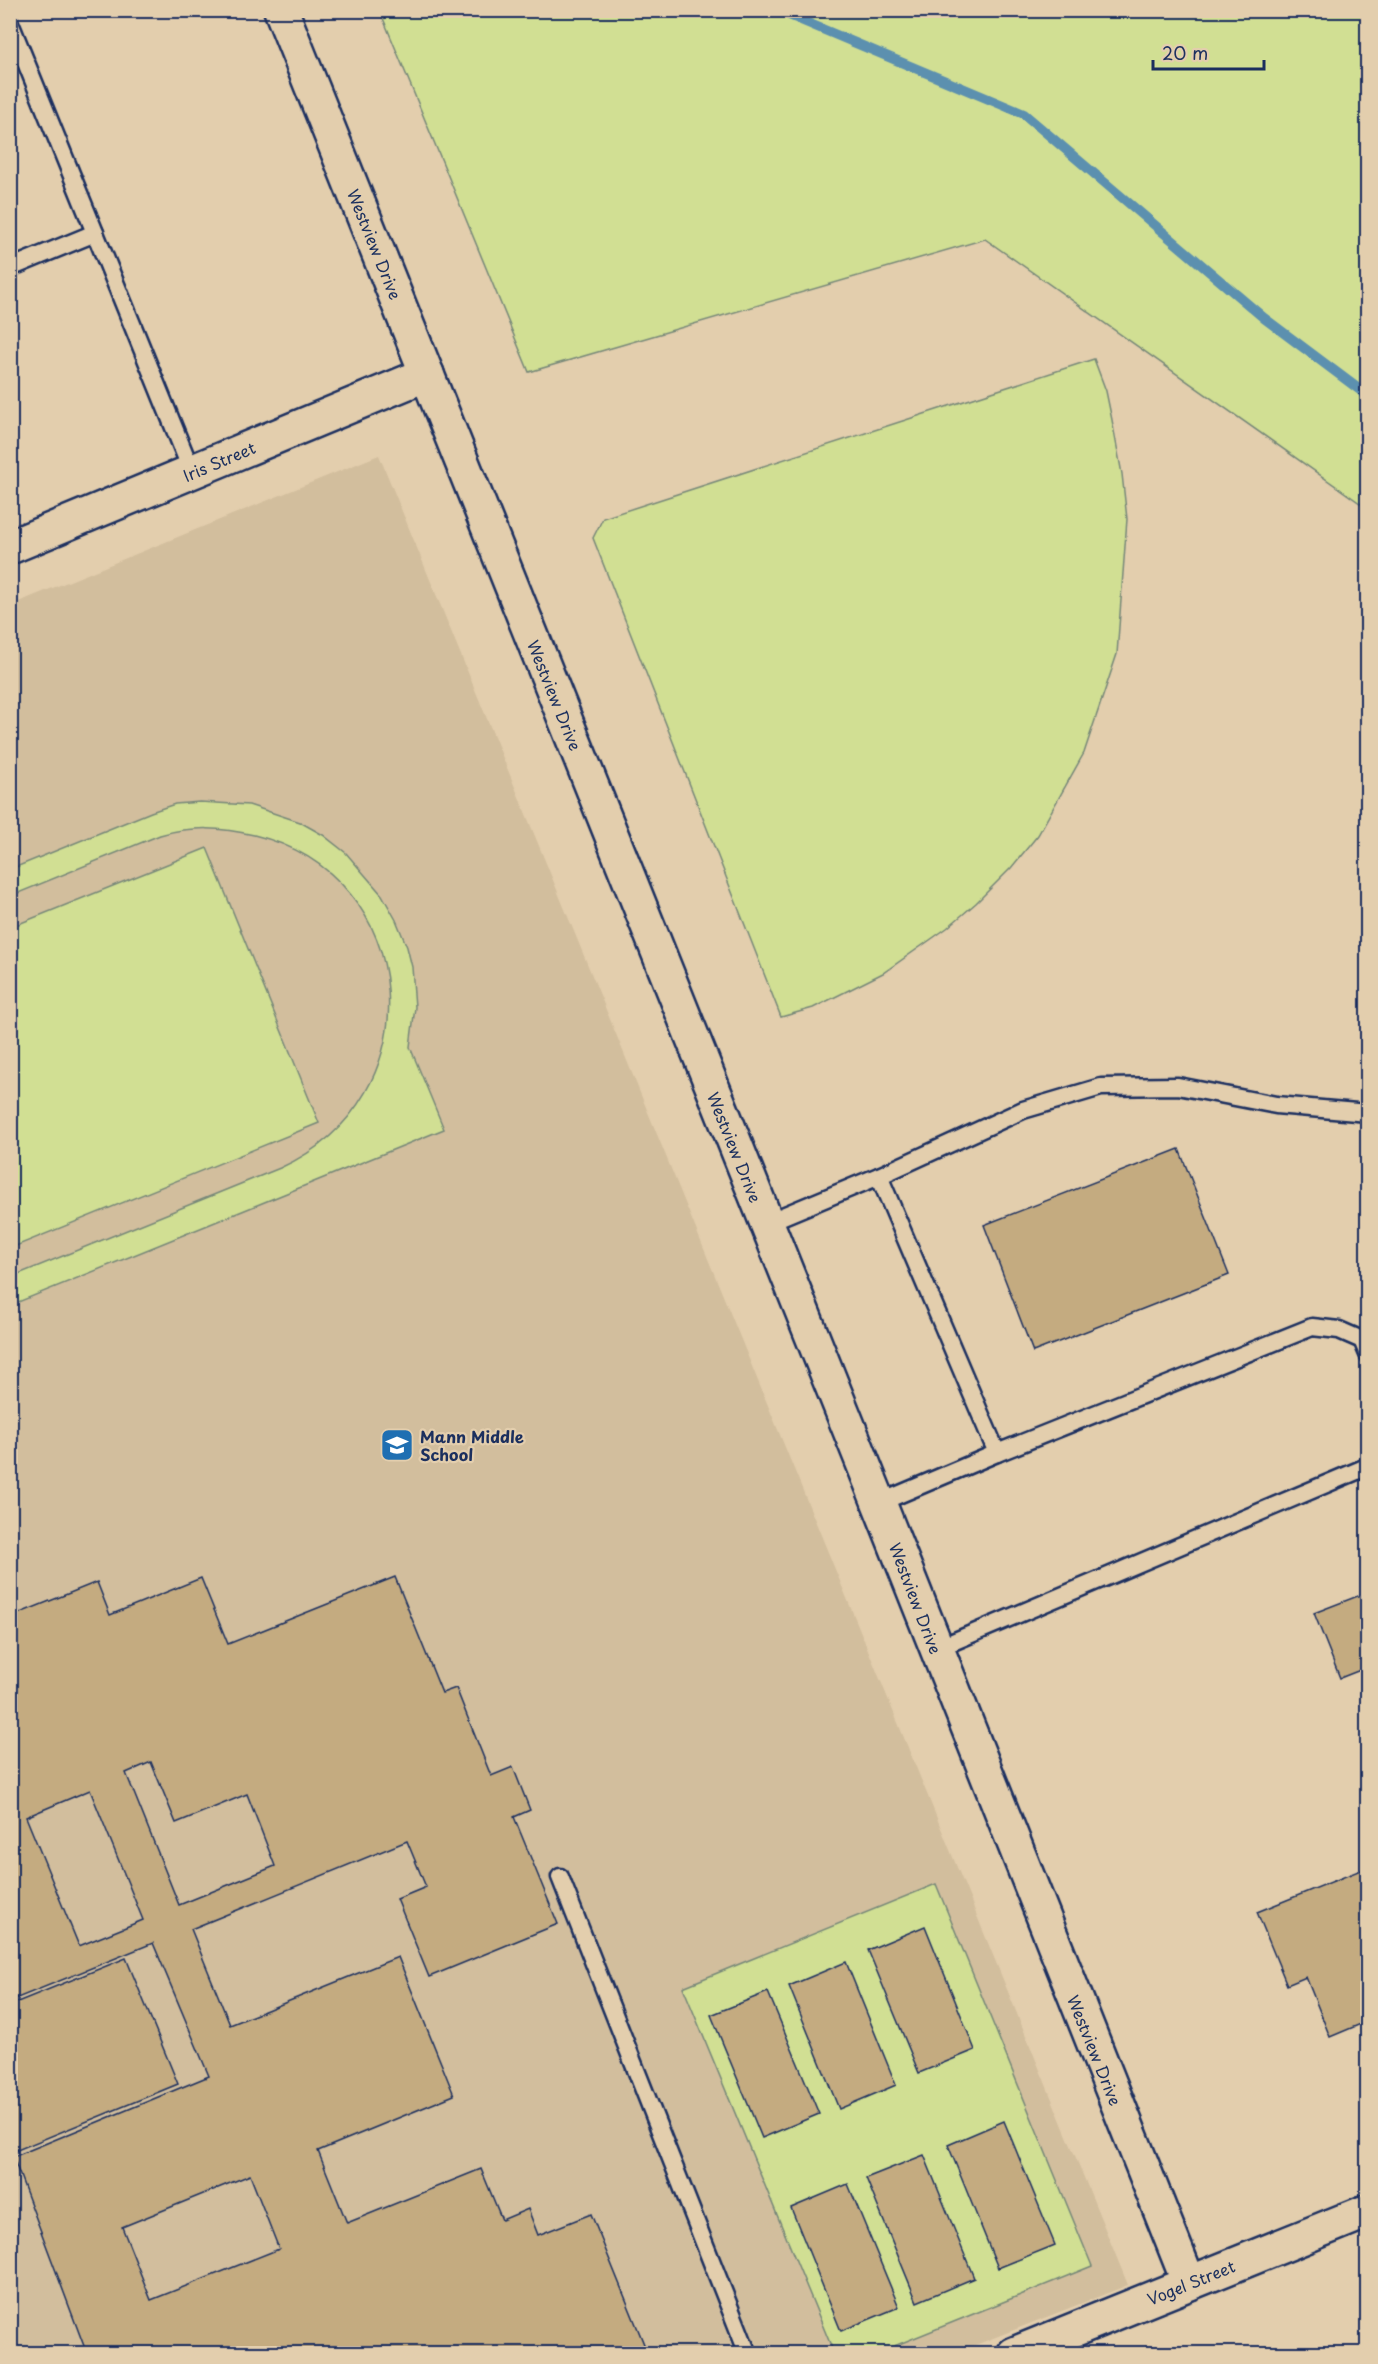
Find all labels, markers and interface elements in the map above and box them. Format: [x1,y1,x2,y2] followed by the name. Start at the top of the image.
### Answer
[1153,33,1264,71] scale bar
[1162,39,1208,66] text: 20 m
[342,185,408,303] street label: Westview Drive
[179,435,259,487] street label: Iris Street
[522,636,588,754] street label: Westview Drive
[702,1088,768,1206] street label: Westview Drive
[420,1424,524,1466] place label: Mann Middle School
[379,1427,415,1463] school or university icon: Mann Middle School
[884,1539,948,1657] street label: Westview Drive
[1062,1991,1128,2109] street label: Westview Drive
[1143,2253,1239,2311] street label: Vogel Street

